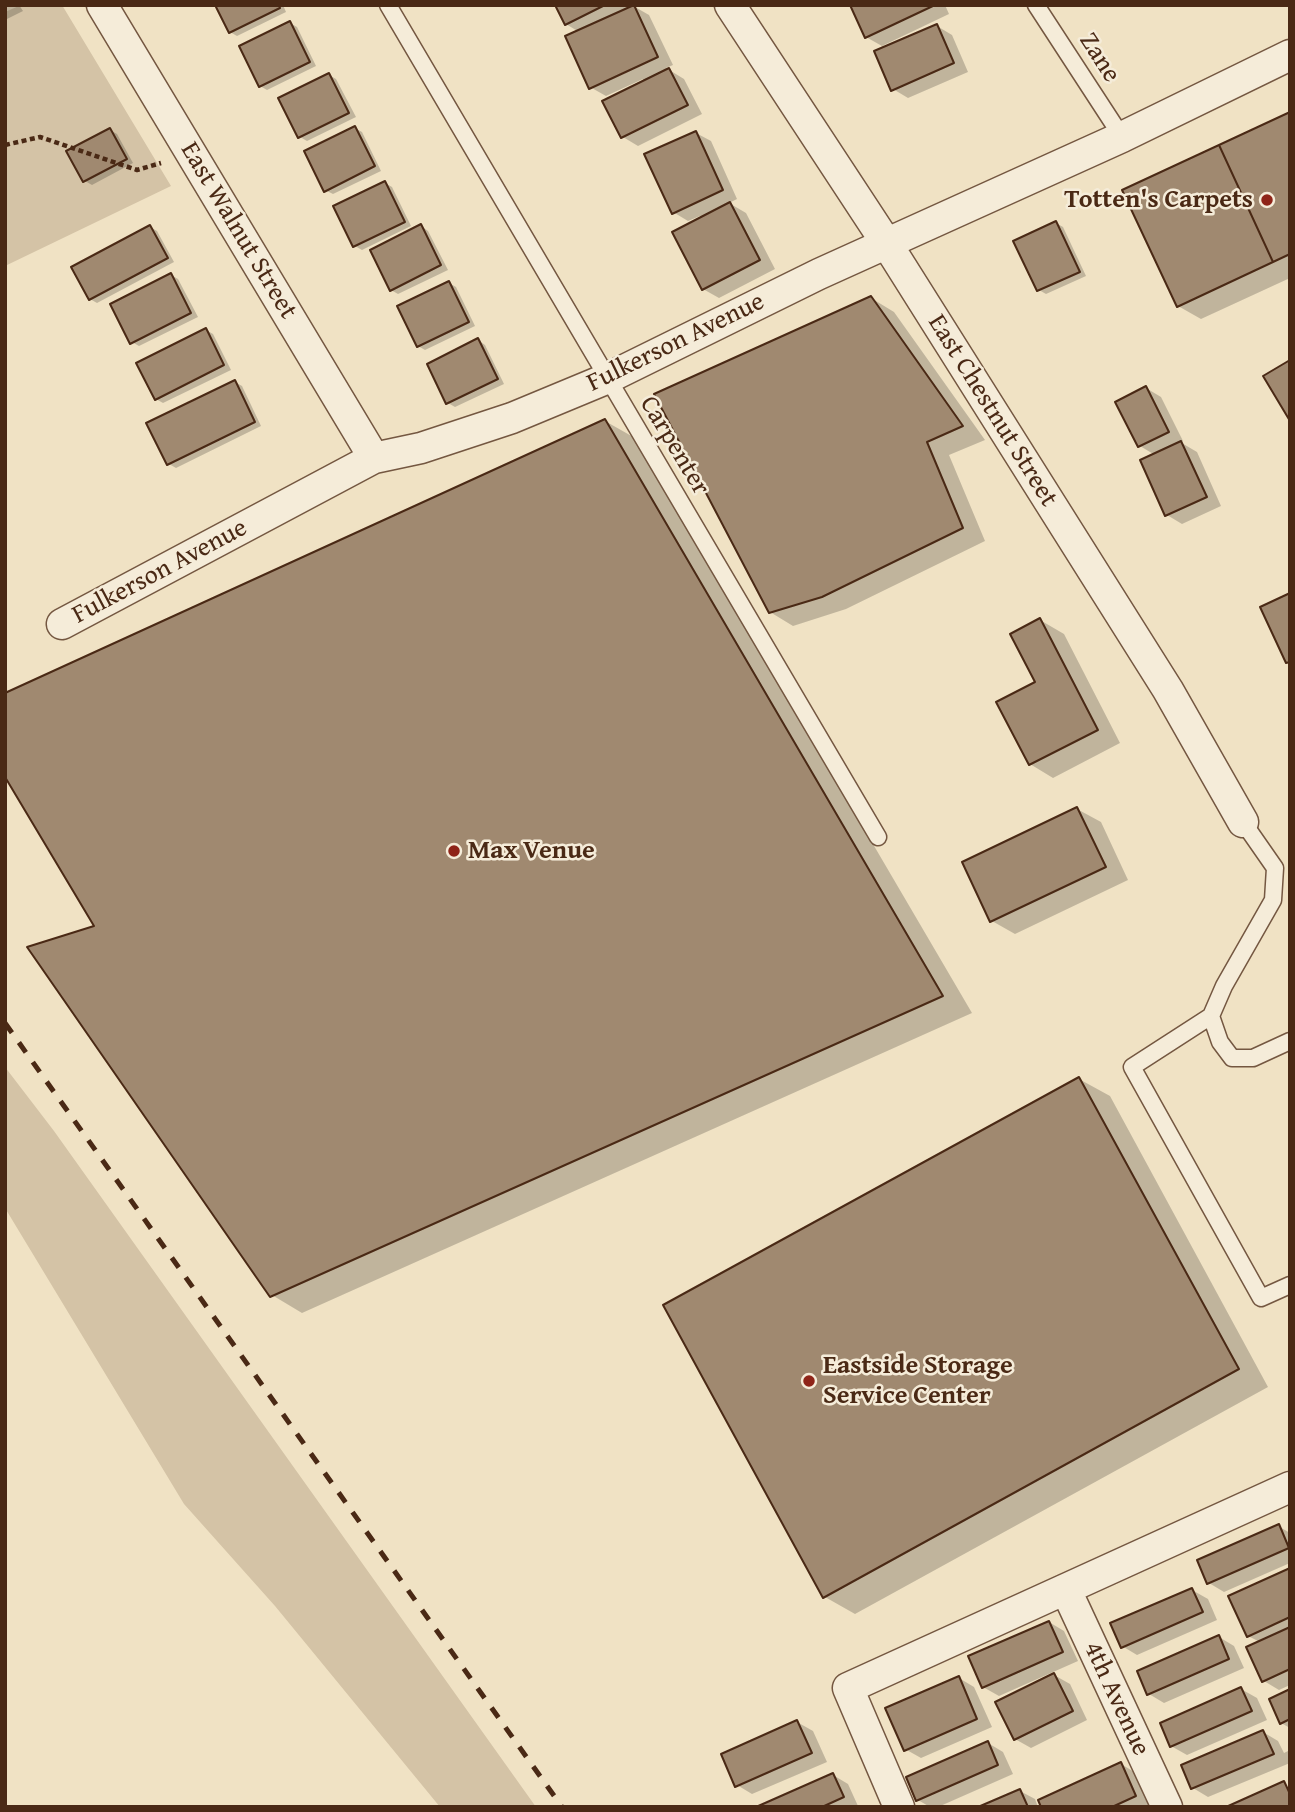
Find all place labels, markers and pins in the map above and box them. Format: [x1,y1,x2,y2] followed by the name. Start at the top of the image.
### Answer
[1064,184,1253,216] place label: Totten's Carpets
[1259,192,1275,208] marker: Totten's Carpets
[468,835,595,867] place label: Max Venue
[446,843,462,859] marker: Max Venue
[823,1350,1013,1412] place label: Eastside Storage Service Center
[801,1373,817,1389] marker: Eastside Storage Service Center

